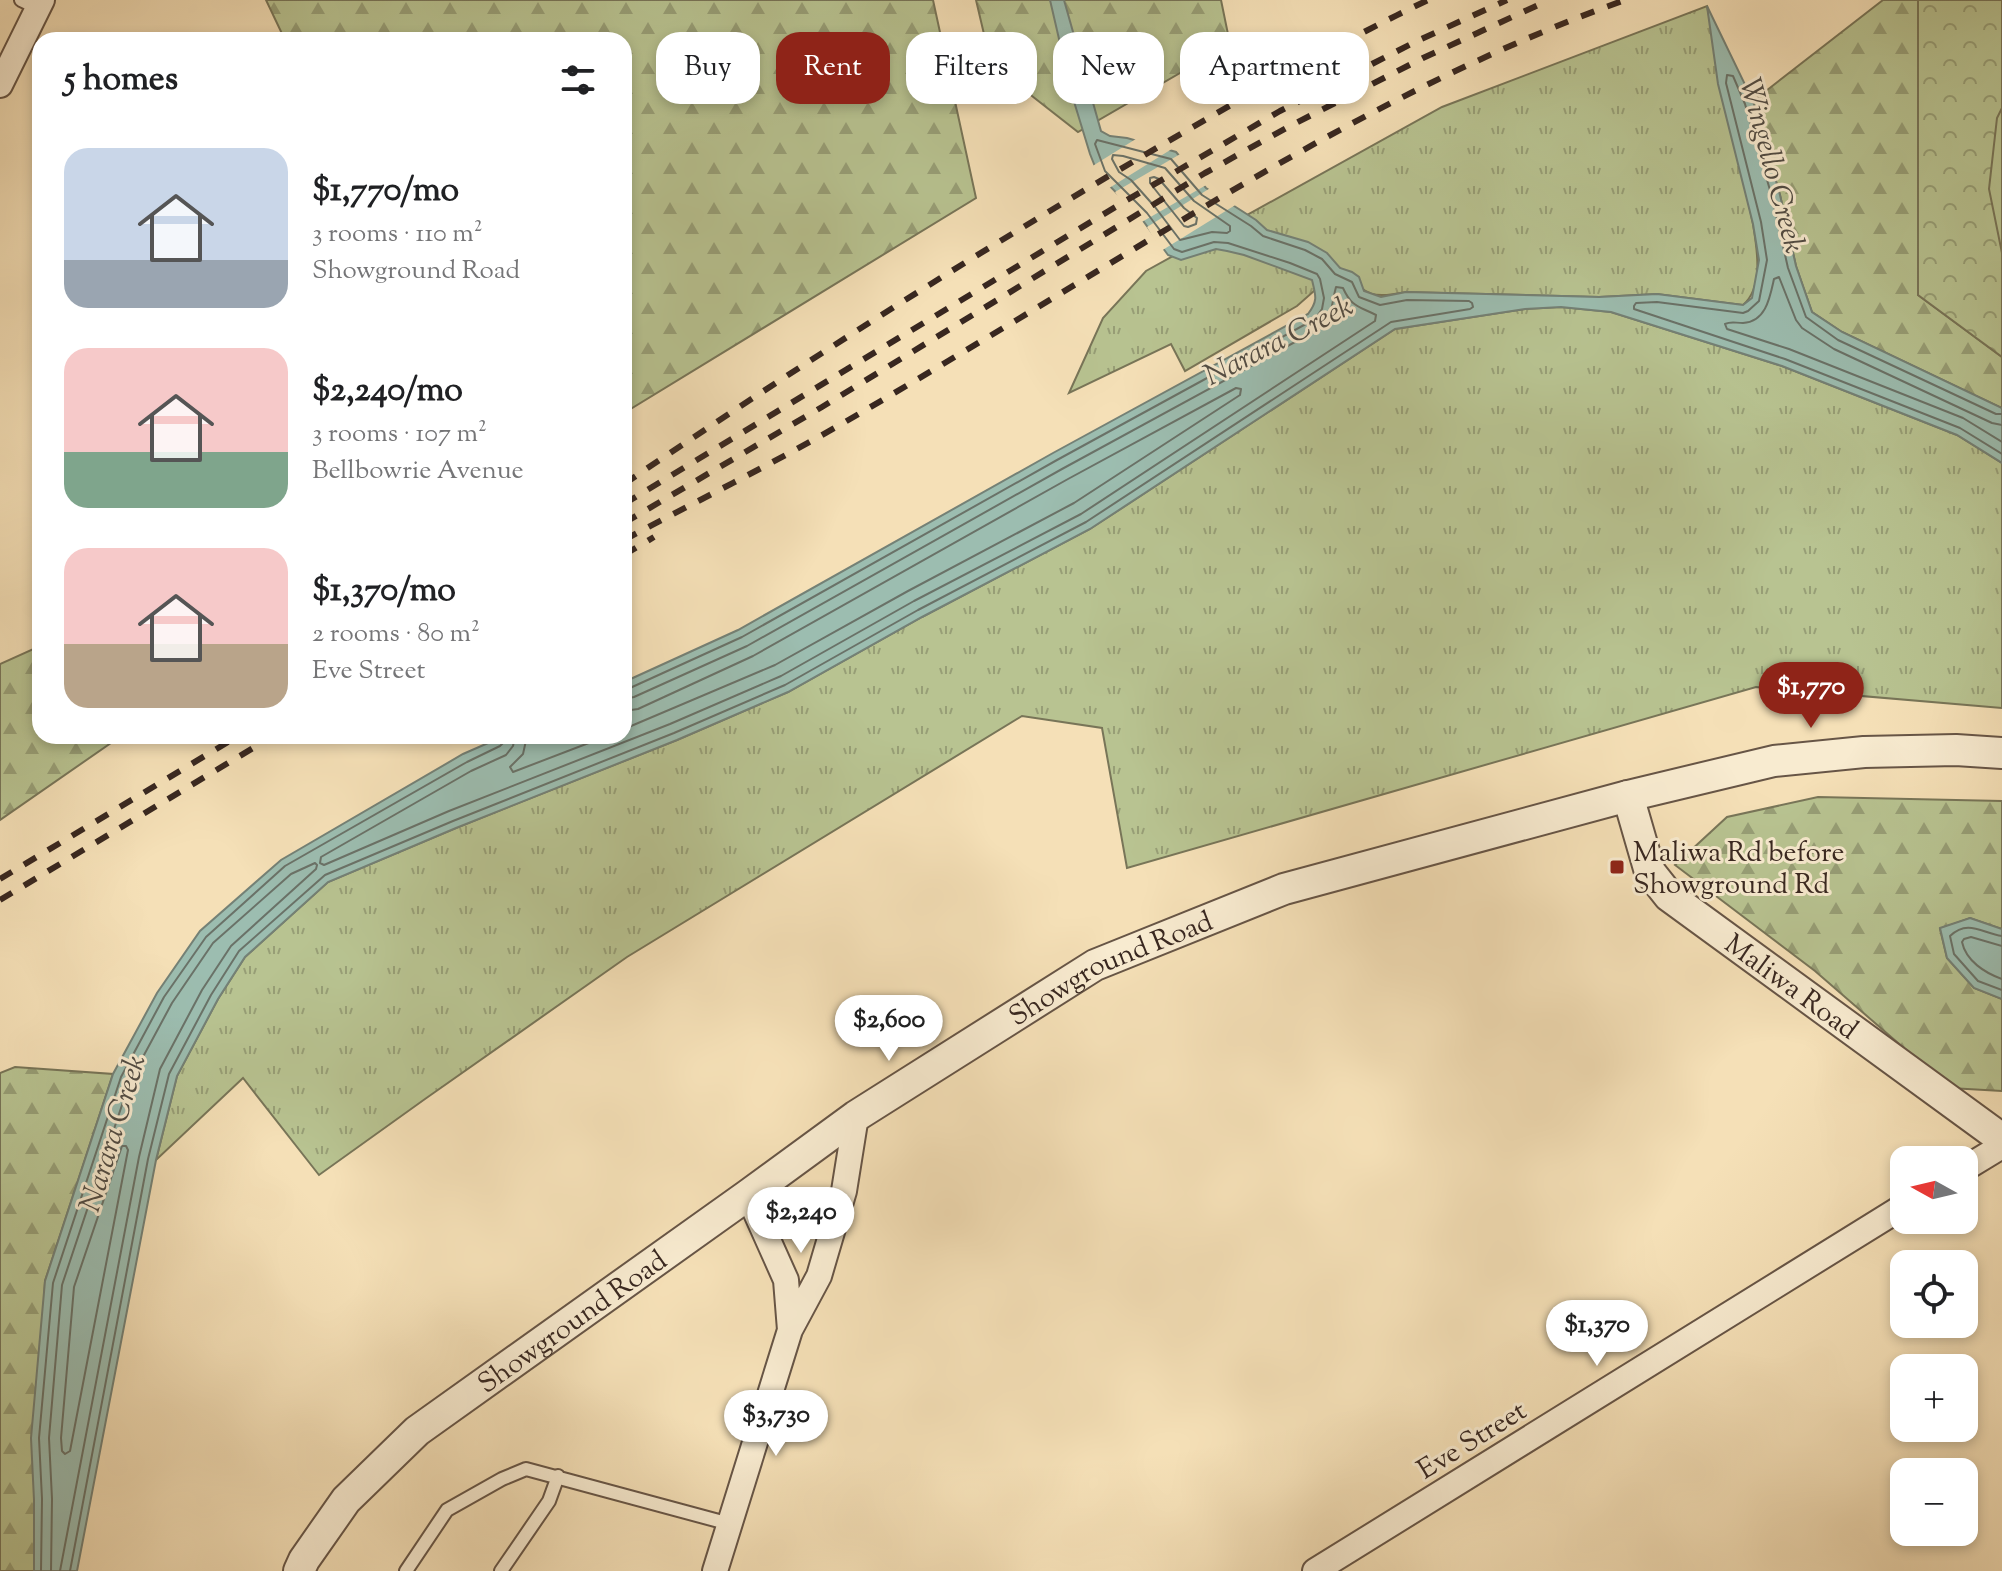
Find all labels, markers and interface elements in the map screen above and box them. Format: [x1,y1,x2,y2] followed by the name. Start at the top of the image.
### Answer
[656,32,760,104] chip: Buy
[776,32,890,104] chip: Rent
[906,32,1037,104] chip: Filters
[1053,32,1164,104] chip: New
[1180,32,1369,104] chip: Apartment
[64,56,178,105] text: 5 homes
[556,58,600,102] icon: filters
[1727,73,1815,258] water label: Wingello Creek
[312,167,459,216] text: $1,770/mo
[128,180,224,276] icon: home
[312,216,483,253] text: 3 rooms · 110 m²
[312,253,520,290] text: Showground Road
[1197,286,1361,398] water label: Narara Creek
[312,367,463,416] text: $2,240/mo
[128,380,224,476] icon: home
[312,416,487,453] text: 3 rooms · 107 m²
[312,453,524,490] text: Bellbowrie Avenue
[312,567,456,616] text: $1,370/mo
[128,580,224,676] icon: home
[312,616,480,653] text: 2 rooms · 80 m²
[312,653,425,690] text: Eve Street
[1746,662,1876,730] pin: $1,770
[1777,669,1845,706] text: $1,770
[1633,834,1845,906] place label: Maliwa Rd before Showground Rd
[1608,858,1626,876] marker: Maliwa Rd before Showground Rd
[1002,903,1219,1038] street label: Showground Road
[1715,926,1866,1051] street label: Maliwa Road
[824,995,954,1063] pin: $2,600
[853,1002,925,1039] text: $2,600
[70,1050,159,1218] water label: Narara Creek
[1890,1146,1978,1234] north arrow
[1890,1146,1978,1546] map controls
[736,1187,866,1255] pin: $2,240
[765,1194,837,1231] text: $2,240
[470,1242,676,1405] street label: Showground Road
[1890,1250,1978,1338] button: locate
[1532,1300,1662,1368] pin: $1,370
[1564,1307,1630,1344] text: $1,370
[1890,1354,1978,1442] button: +
[711,1390,841,1458] pin: $3,730
[1410,1392,1535,1491] street label: Eve Street
[742,1397,810,1434] text: $3,730
[1890,1458,1978,1546] button: −

